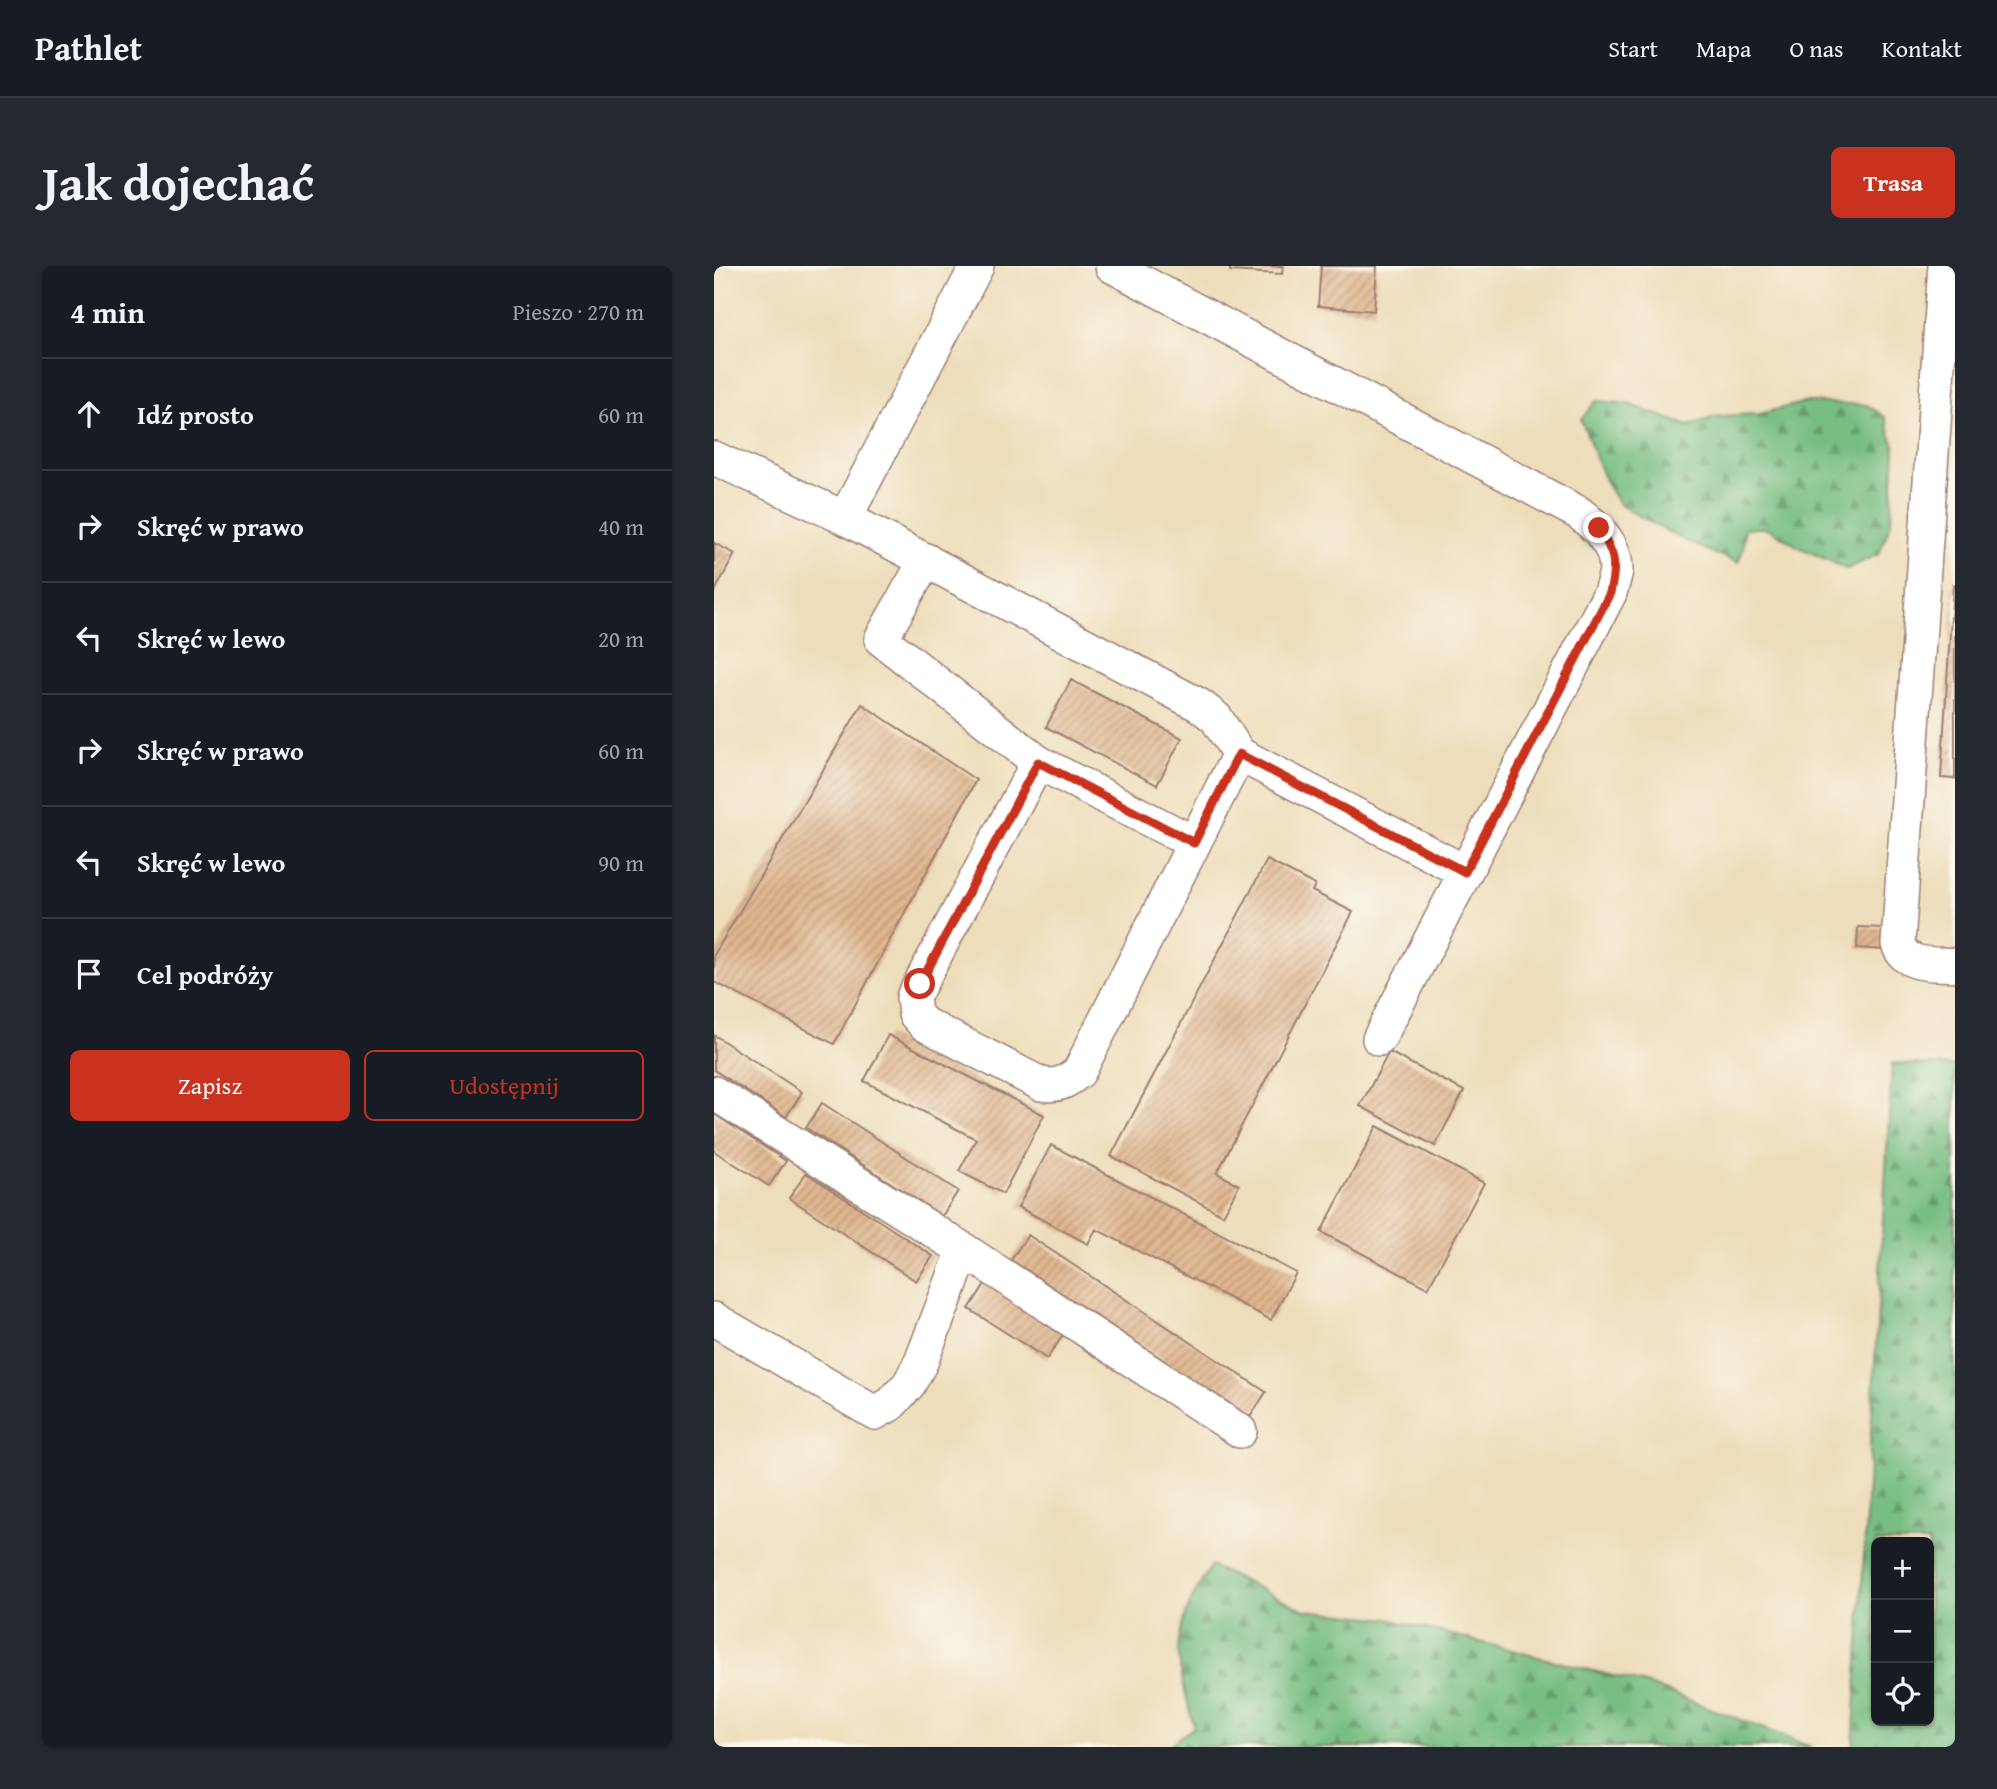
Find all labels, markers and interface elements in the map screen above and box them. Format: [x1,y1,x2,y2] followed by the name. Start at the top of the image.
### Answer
[35,24,142,72] text: Pathlet
[1608,31,1658,66] text: Start
[1696,31,1751,66] text: Mapa
[1789,31,1844,66] text: O nas
[1882,31,1962,66] text: Kontakt
[42,146,314,218] text: Jak dojechać
[1831,147,1955,218] button: Trasa
[70,290,145,334] text: 4 min
[512,295,644,328] text: Pieszo · 270 m
[70,395,108,433] icon: ahead
[137,395,254,434] text: Idź prosto
[598,398,644,431] text: 60 m
[70,507,108,545] icon: right
[137,507,304,546] text: Skręć w prawo
[598,510,644,543] text: 40 m
[1583,512,1614,543] route end
[70,619,108,657] icon: left
[137,619,285,658] text: Skręć w lewo
[598,622,644,655] text: 20 m
[70,731,108,769] icon: right
[137,731,304,770] text: Skręć w prawo
[598,734,644,767] text: 60 m
[70,843,108,881] icon: left
[137,843,285,882] text: Skręć w lewo
[598,846,644,879] text: 90 m
[70,955,108,993] icon: arrive
[137,955,273,994] text: Cel podróży
[904,968,935,999] route start
[70,1050,350,1121] button: Zapisz
[364,1050,644,1121] button: Udostępnij
[1871,1537,1934,1726] map controls
[1871,1537,1934,1600] button: +
[1871,1600,1934,1663] button: −
[1871,1663,1934,1726] button: locate

